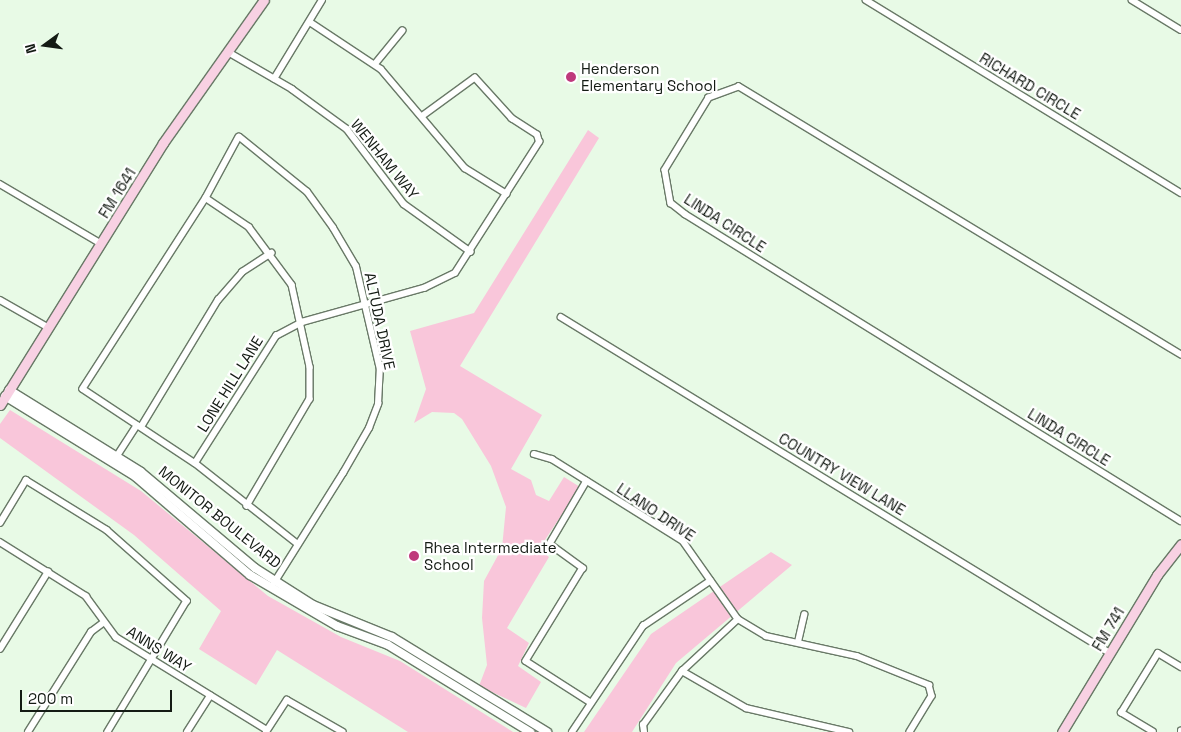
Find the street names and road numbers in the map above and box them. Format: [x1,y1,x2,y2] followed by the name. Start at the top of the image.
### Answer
[976,49,1084,123] street label: RICHARD CIRCLE
[347,115,423,203] street label: WENHAM WAY
[95,165,139,221] street label: FM 1641
[681,190,769,256] street label: LINDA CIRCLE
[361,271,399,371] street label: ALTUDA DRIVE
[193,333,267,435] street label: LONE HILL LANE
[1024,404,1114,470] street label: LINDA CIRCLE
[775,429,909,519] street label: COUNTRY VIEW LANE
[155,462,285,572] street label: MONITOR BOULEVARD
[613,479,699,545] street label: LLANO DRIVE
[1088,604,1128,654] street label: FM 741
[123,622,195,676] street label: ANNS WAY

